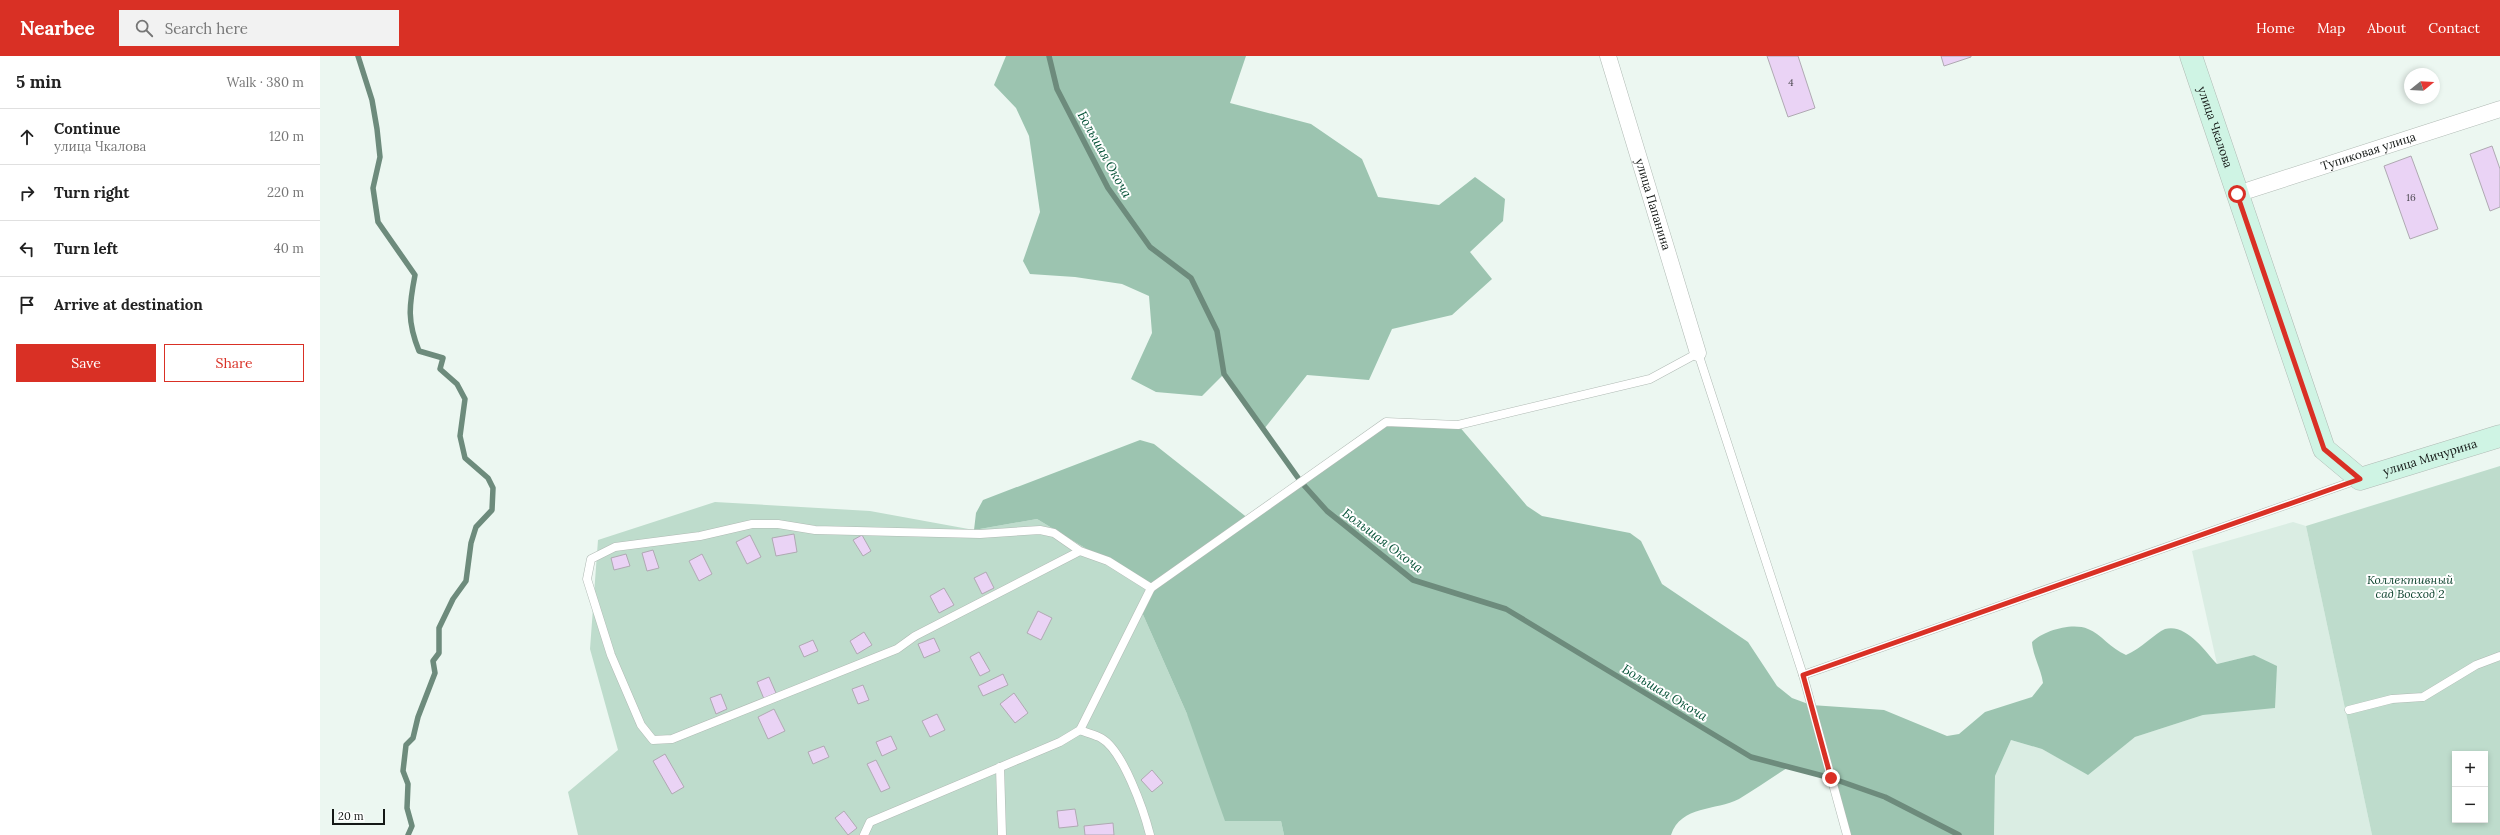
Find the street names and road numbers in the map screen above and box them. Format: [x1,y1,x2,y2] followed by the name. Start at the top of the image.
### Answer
[2195,84,2236,170] street label: улица Чкалова
[2319,129,2418,173] street label: Тупиковая улица
[1632,156,1674,252] street label: улица Папанина
[2381,436,2479,479] street label: улица Мичурина

